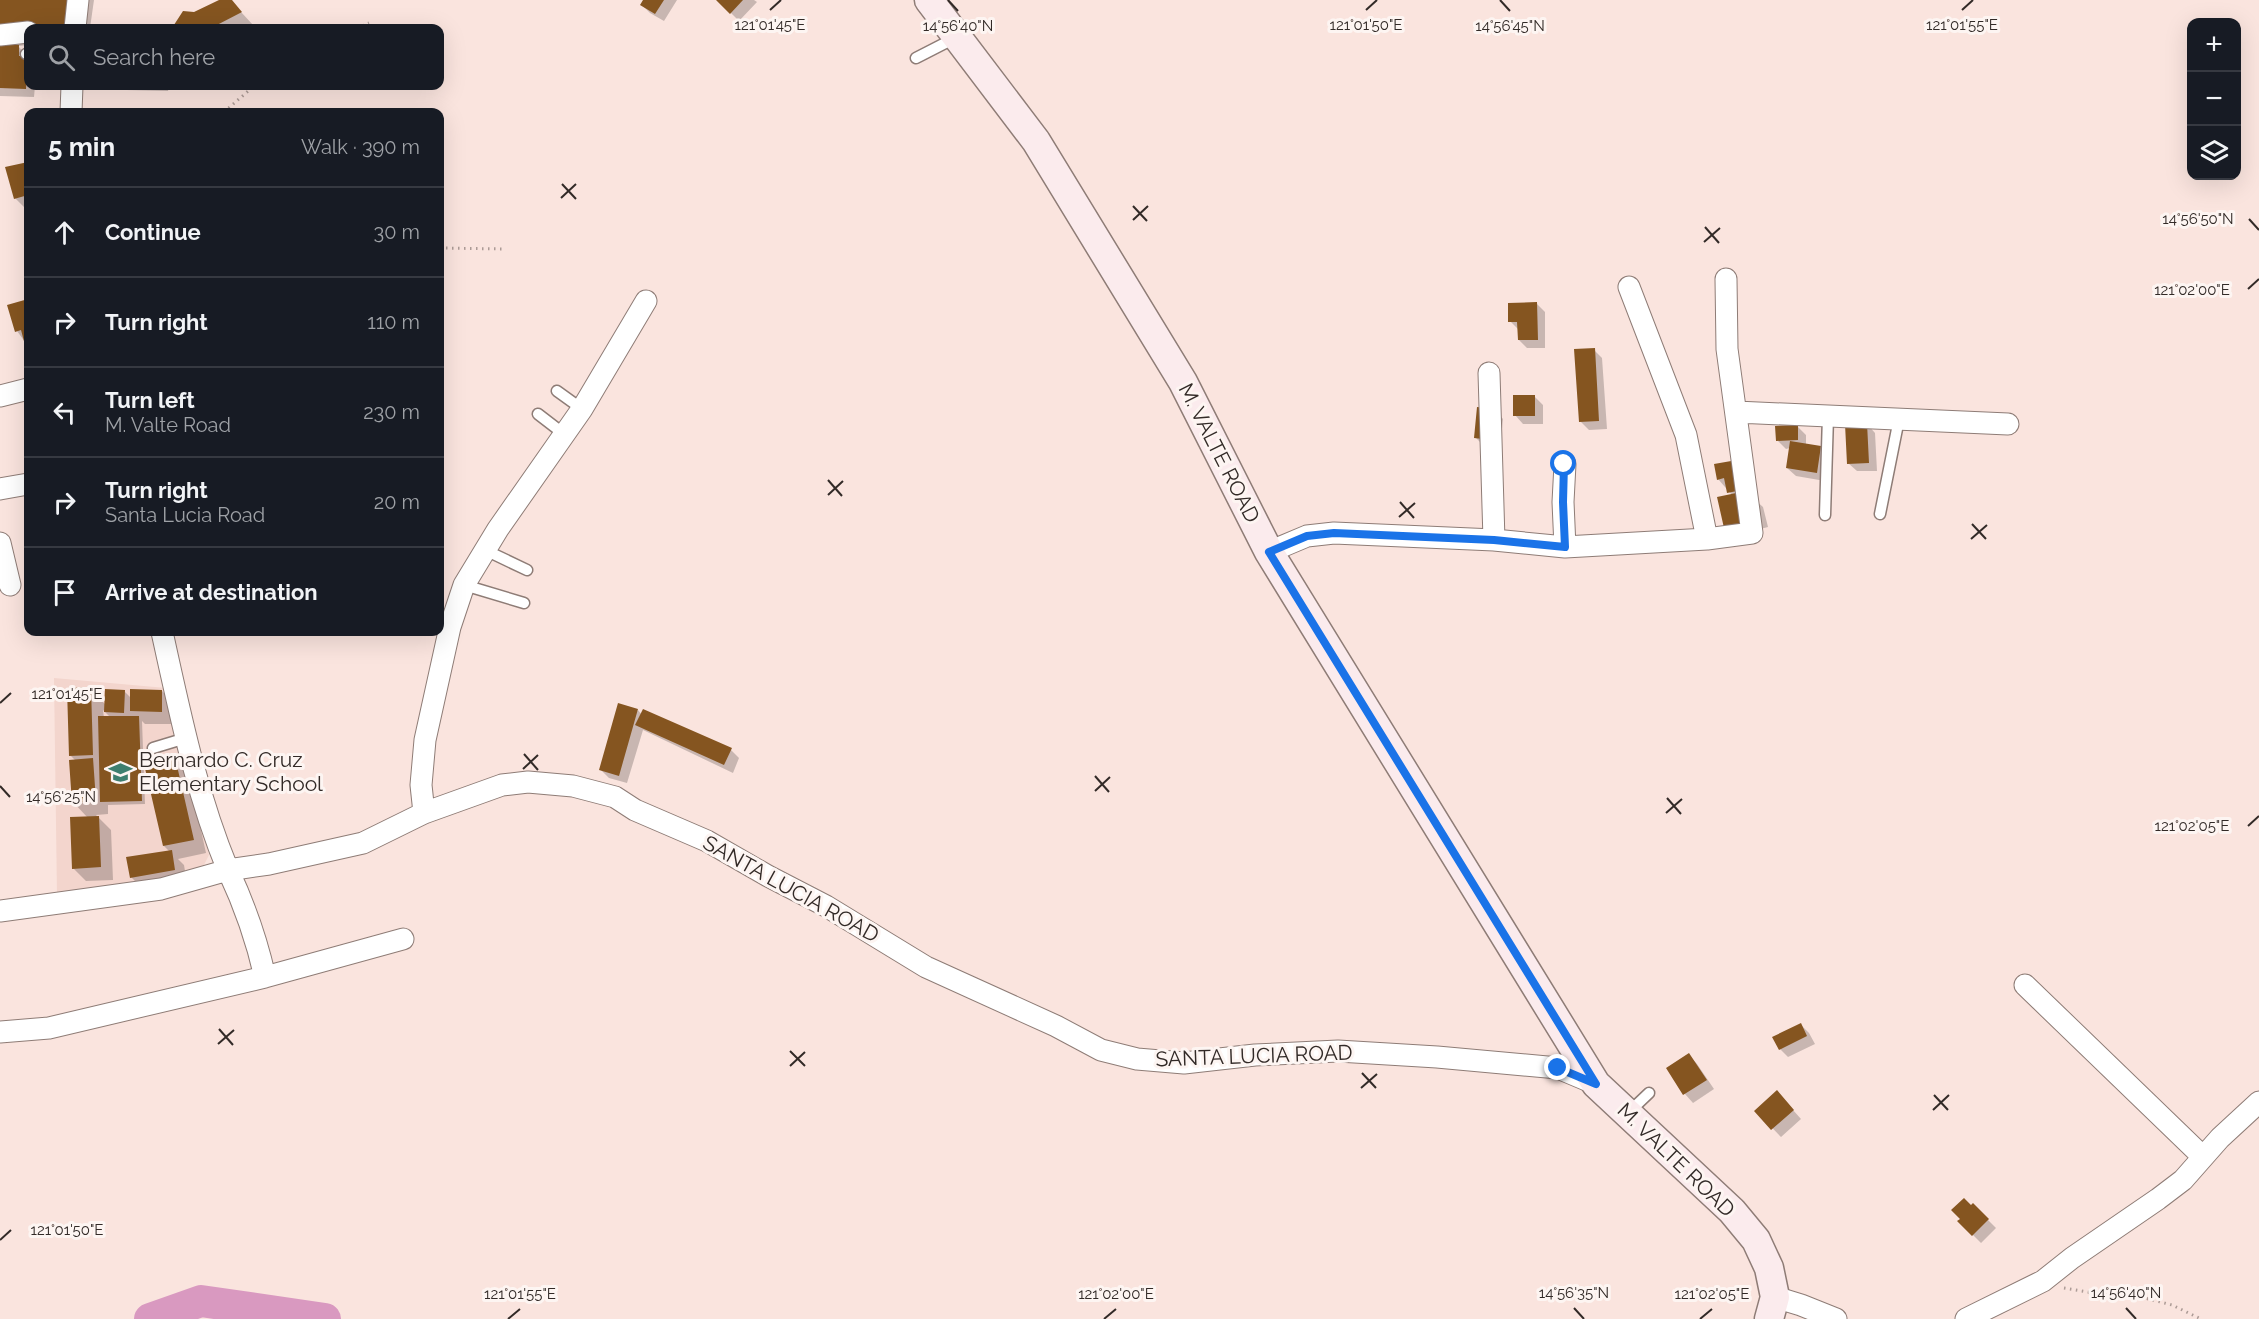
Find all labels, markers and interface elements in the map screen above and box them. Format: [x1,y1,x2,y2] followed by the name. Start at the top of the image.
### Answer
[734,16,806,34] text: 121°01'45"E
[1330,16,1402,34] text: 121°01'50"E
[1926,16,1998,34] text: 121°01'55"E
[923,17,993,35] text: 14°56'40"N
[1475,17,1545,35] text: 14°56'45"N
[2187,18,2241,180] map controls
[2187,18,2241,72] button: +
[24,24,444,90] search box
[45,41,78,74] icon: search
[93,44,215,70] text: Search here
[2187,72,2241,126] button: −
[2187,126,2241,180] button: layers
[48,132,115,162] text: 5 min
[301,135,420,159] text: Walk · 390 m
[2162,210,2234,228] text: 14°56'50"N
[48,216,81,249] icon: ahead
[105,219,201,245] text: Continue
[374,220,420,244] text: 30 m
[2154,281,2230,299] text: 121°02'00"E
[48,306,81,339] icon: right
[105,309,208,335] text: Turn right
[367,310,420,334] text: 110 m
[1174,379,1265,527] street label: M. VALTE ROAD
[105,387,195,413] text: Turn left
[48,396,81,429] icon: left
[363,400,420,424] text: 230 m
[105,413,231,437] text: M. Valte Road
[1550,450,1576,476] route start
[105,477,208,503] text: Turn right
[48,486,81,519] icon: right
[374,490,420,514] text: 20 m
[105,503,265,527] text: Santa Lucia Road
[48,576,81,609] icon: arrive
[105,579,318,605] text: Arrive at destination
[31,685,103,703] text: 121°01'45"E
[139,747,323,796] place label: Bernardo C. Cruz Elementary School
[108,759,134,785] school or university icon: Bernardo C. Cruz Elementary School
[26,788,96,806] text: 14°56'25"N
[2155,817,2229,835] text: 121°02'05"E
[699,830,884,947] street label: SANTA LUCIA ROAD
[1155,1040,1353,1071] street label: SANTA LUCIA ROAD
[1544,1054,1570,1080] route end
[1613,1097,1740,1222] street label: M. VALTE ROAD
[31,1221,103,1239] text: 121°01'50"E
[1539,1284,1609,1302] text: 14°56'35"N
[2091,1284,2161,1302] text: 14°56'40"N
[484,1285,556,1303] text: 121°01'55"E
[1078,1285,1154,1303] text: 121°02'00"E
[1675,1285,1749,1303] text: 121°02'05"E

